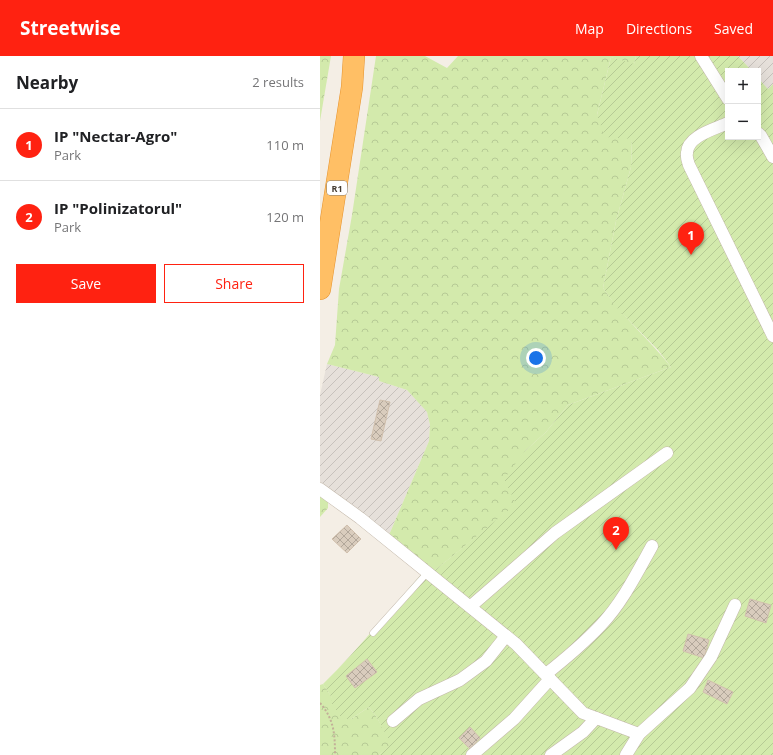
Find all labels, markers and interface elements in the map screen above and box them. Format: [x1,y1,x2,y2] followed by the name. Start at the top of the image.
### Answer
[20,15,121,41] text: Streetwise
[575,19,604,38] text: Map
[626,19,692,38] text: Directions
[714,19,753,38] text: Saved
[725,68,761,140] map controls
[725,68,761,104] button: +
[16,71,78,94] text: Nearby
[252,73,304,91] text: 2 results
[725,104,761,140] button: −
[54,126,177,146] text: IP "Nectar-Agro"
[25,136,33,154] text: 1
[266,136,304,154] text: 110 m
[54,146,81,164] text: Park
[327,181,347,195] road number: R1
[54,198,182,218] text: IP "Polinizatorul"
[25,208,33,226] text: 2
[266,208,304,226] text: 120 m
[54,218,81,236] text: Park
[678,222,704,255] pin: 1
[16,264,156,303] button: Save
[164,264,304,303] button: Share
[526,348,546,368] your location
[603,517,629,550] pin: 2

